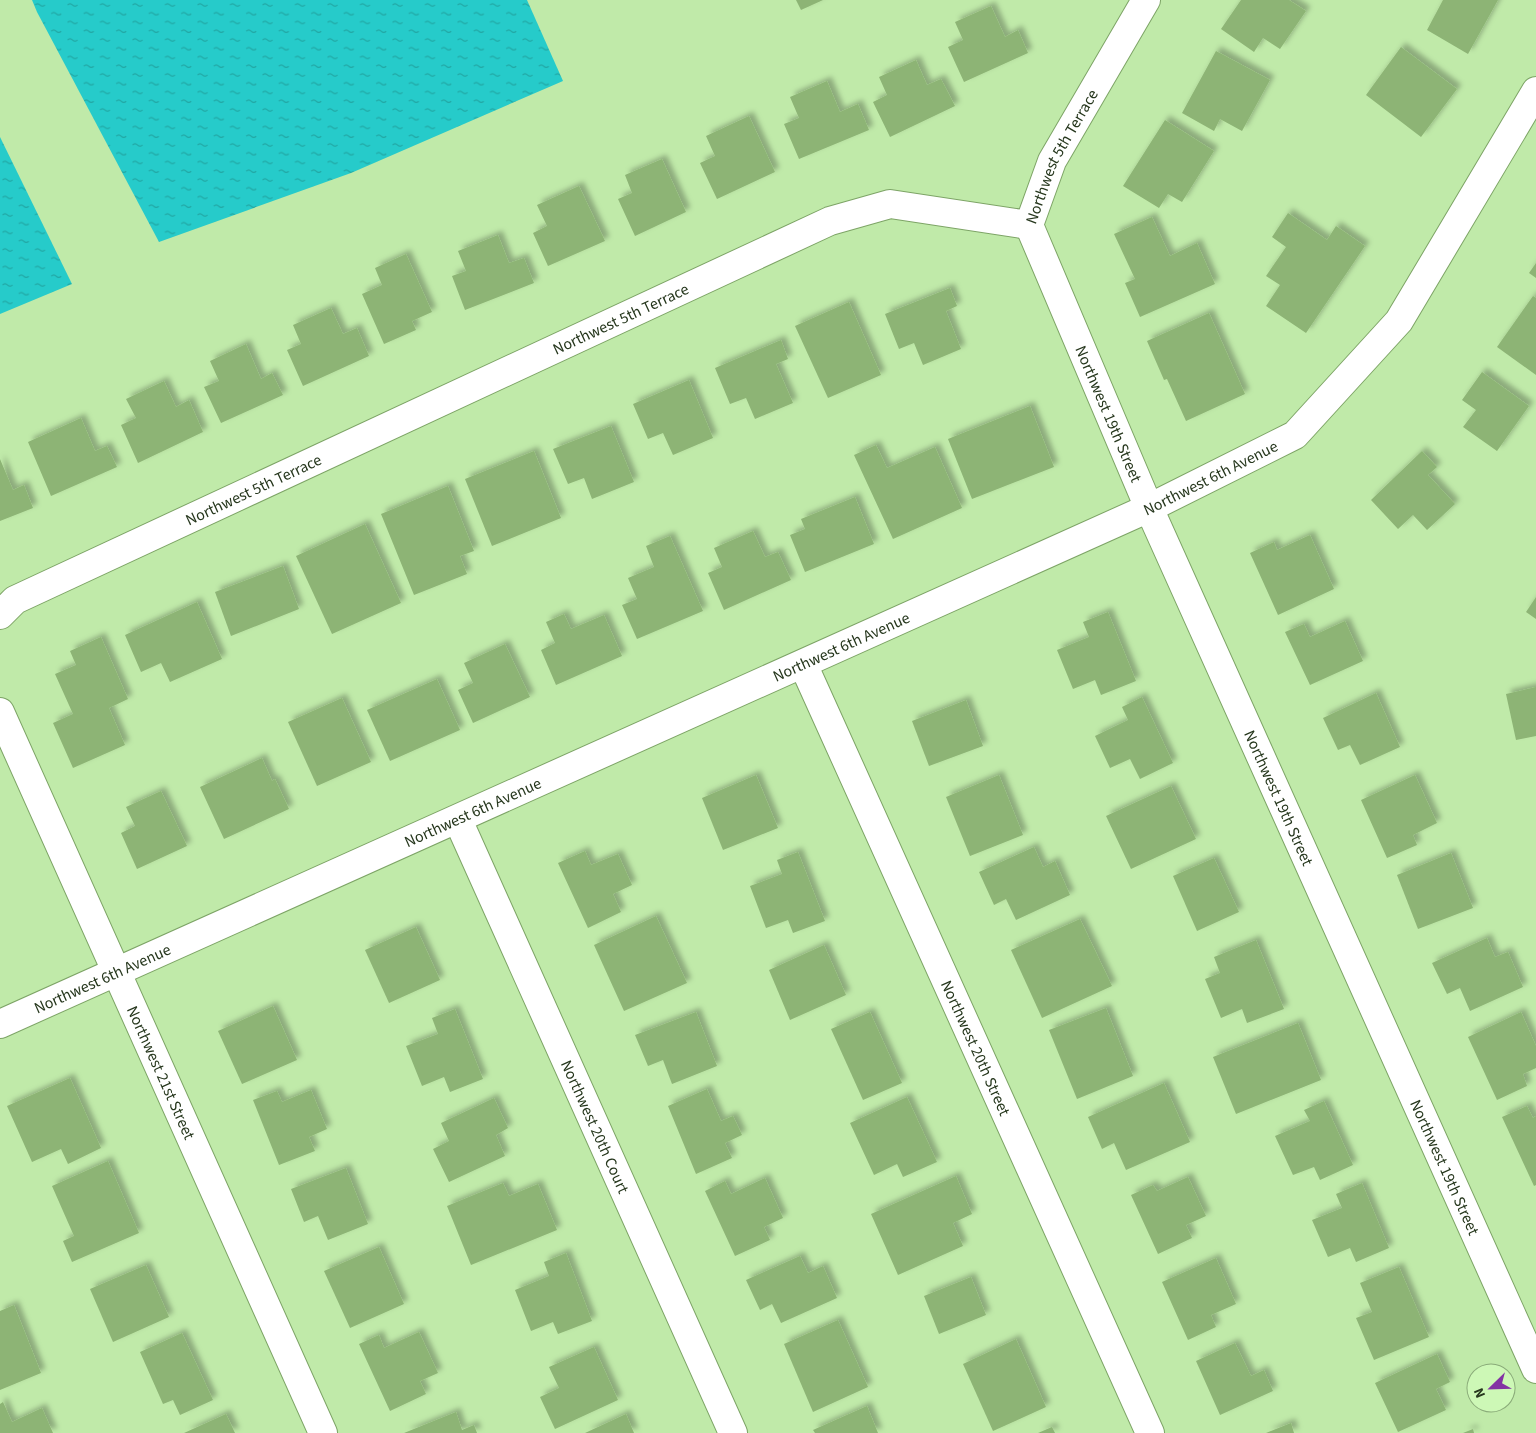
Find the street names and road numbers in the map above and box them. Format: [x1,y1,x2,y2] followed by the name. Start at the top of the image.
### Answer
[1020,85,1104,227] street label: Northwest 5th Terrace
[549,278,693,360] street label: Northwest 5th Terrace
[1069,342,1147,486] street label: Northwest 19th Street
[1140,435,1282,521] street label: Northwest 6th Avenue
[182,449,325,531] street label: Northwest 5th Terrace
[770,607,913,688] street label: Northwest 6th Avenue
[1238,727,1319,870] street label: Northwest 19th Street
[401,772,545,853] street label: Northwest 6th Avenue
[31,939,175,1019] street label: Northwest 6th Avenue
[935,977,1016,1120] street label: Northwest 20th Street
[121,1003,200,1144] street label: Northwest 21st Street
[555,1057,634,1198] street label: Northwest 20th Court
[1404,1096,1485,1239] street label: Northwest 19th Street

